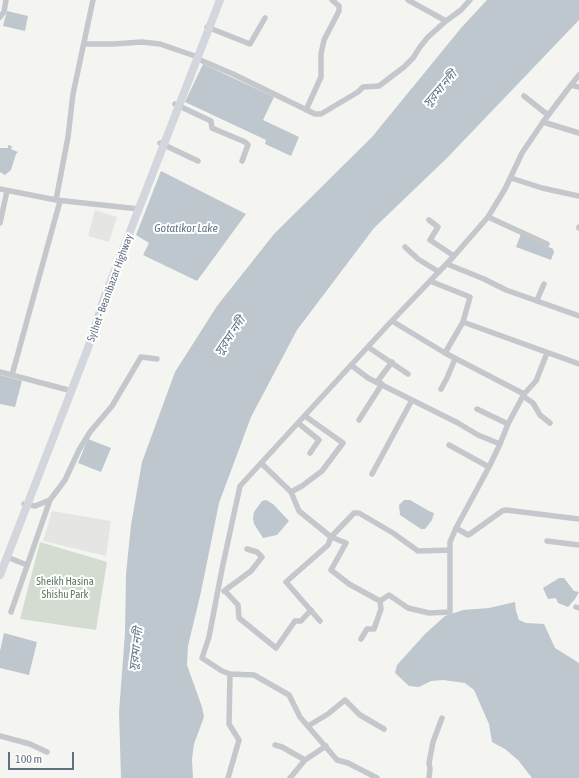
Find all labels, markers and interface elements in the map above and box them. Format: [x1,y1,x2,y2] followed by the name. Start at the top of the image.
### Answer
[420,68,460,110] water label: সুরমা নদী
[154,221,218,235] water label: Gotatikor Lake
[84,232,136,344] street label: Sylhet - Beanibazar Highway
[212,314,248,358] water label: সুরমা নদী
[36,575,94,601] park label: Sheikh Hasina Shishu Park
[126,626,146,672] water label: সুরমা নদী
[10,744,76,770] scale bar
[15,752,42,766] text: 100 m

